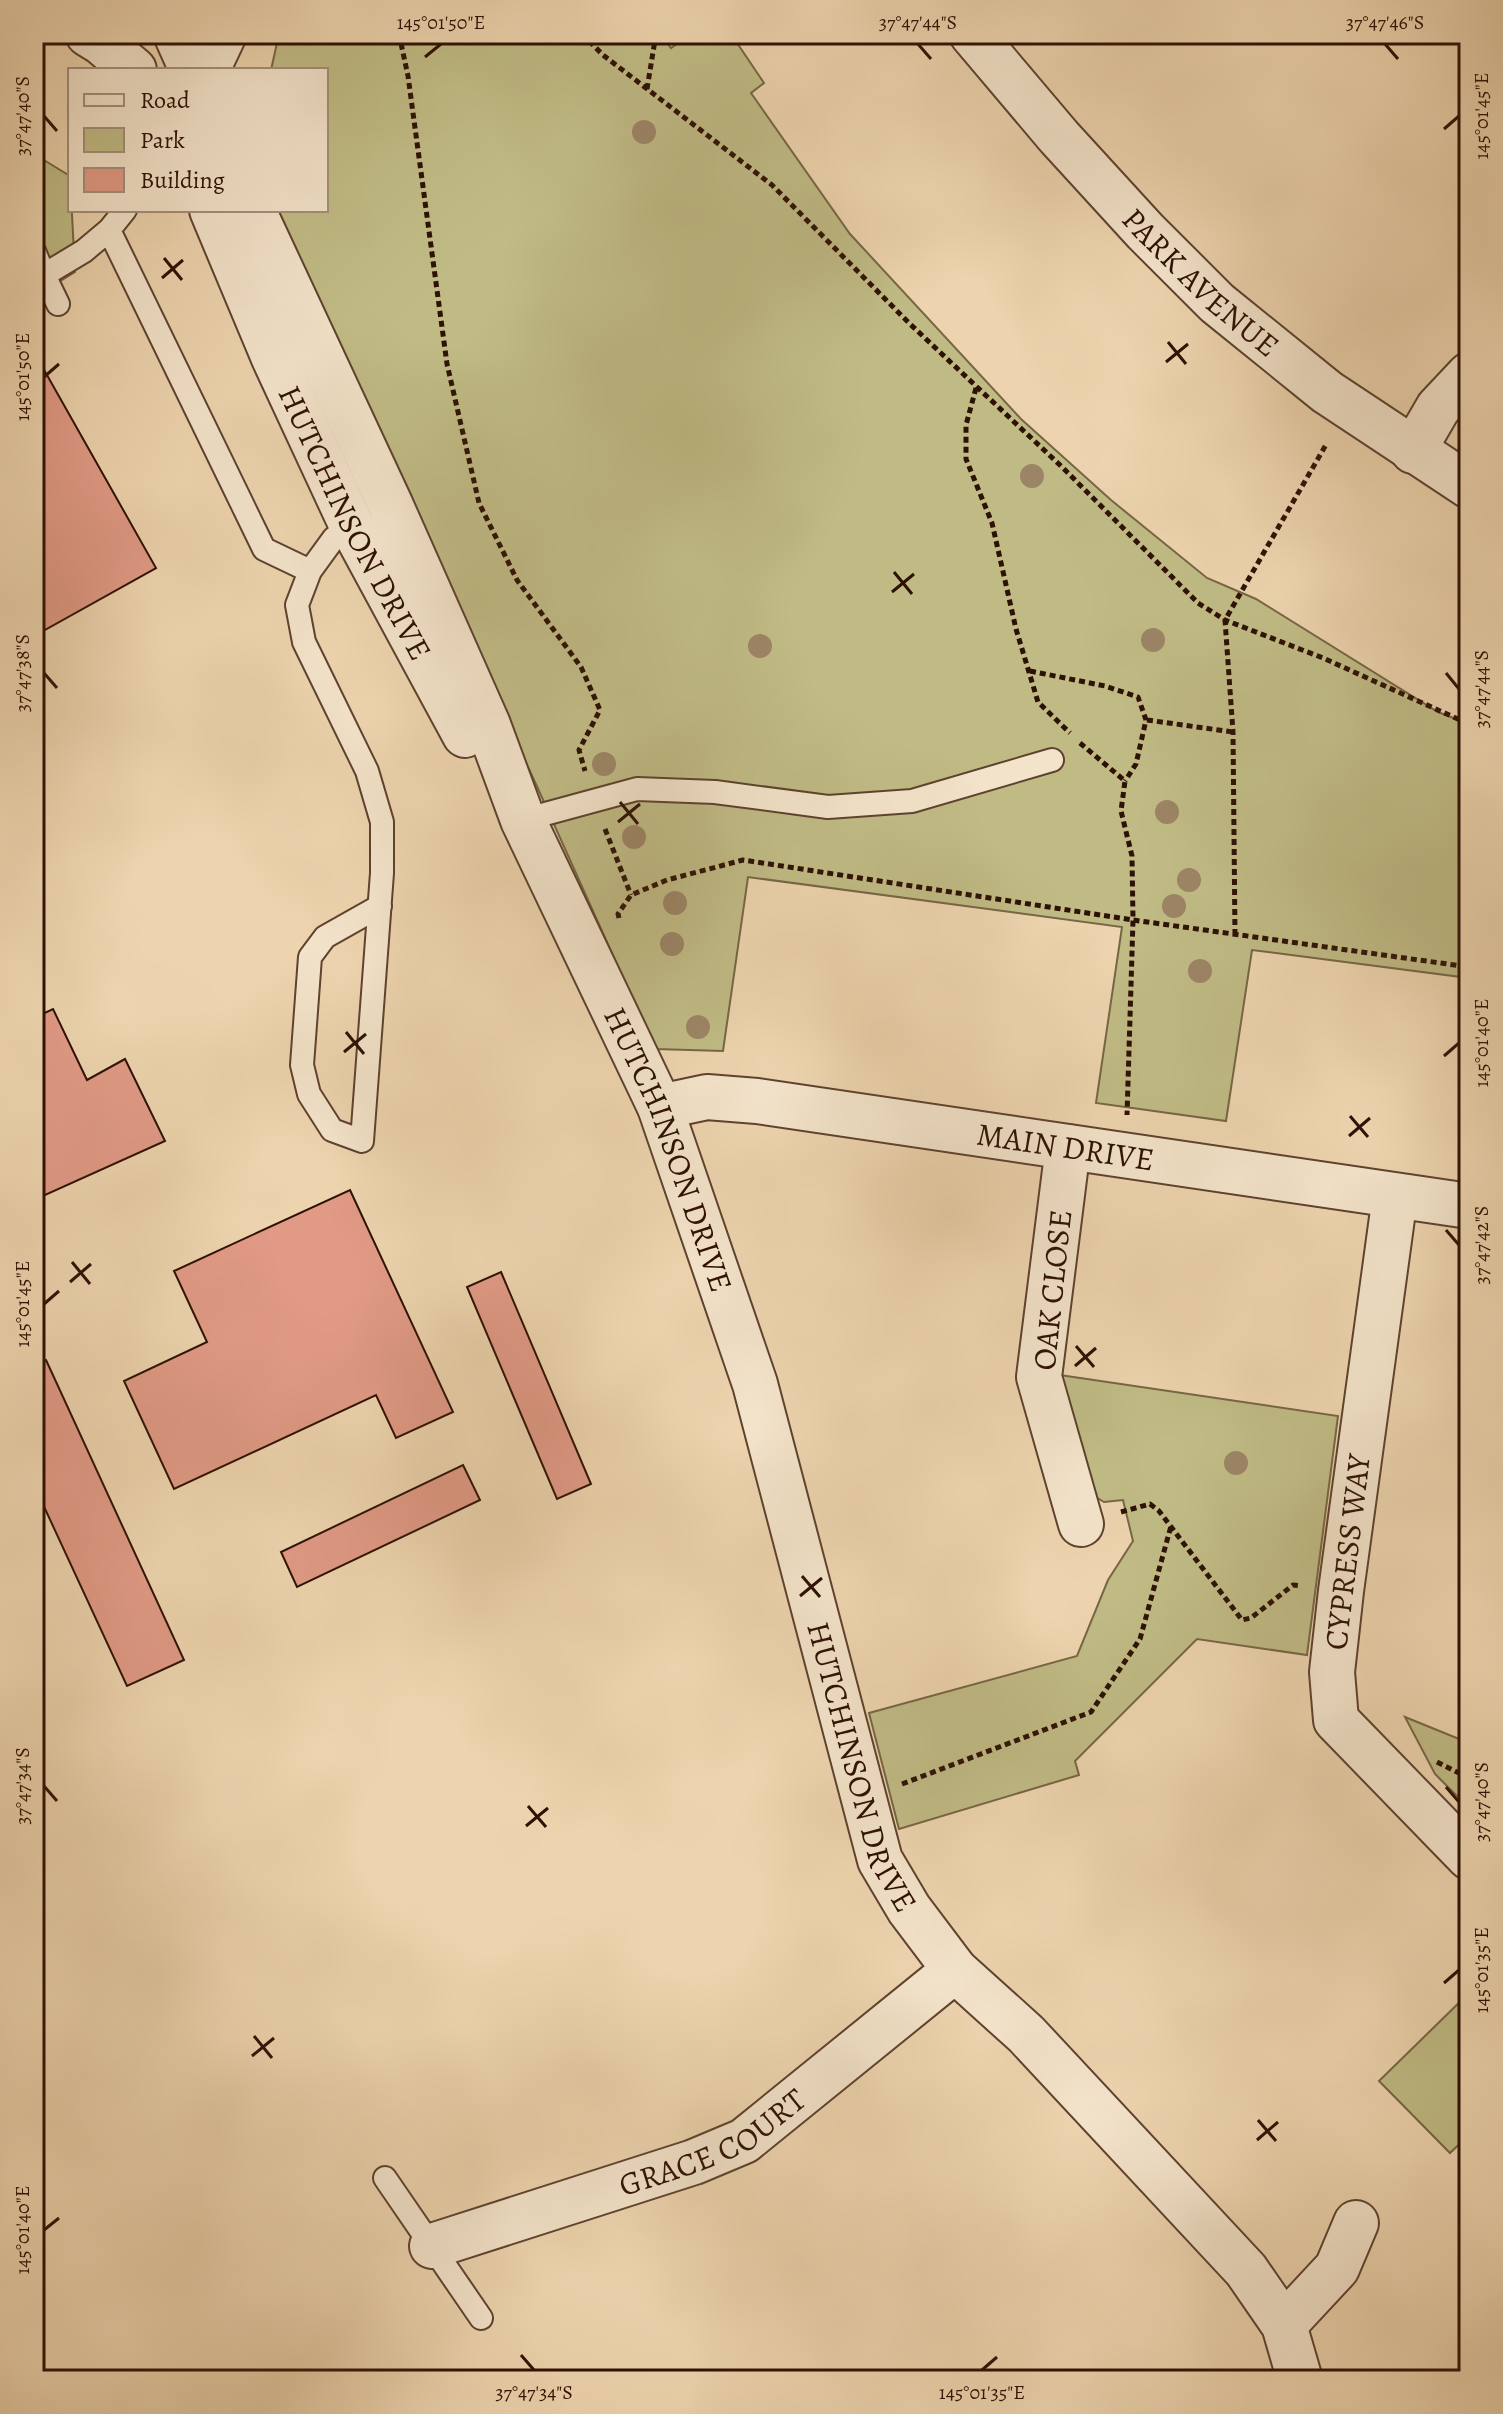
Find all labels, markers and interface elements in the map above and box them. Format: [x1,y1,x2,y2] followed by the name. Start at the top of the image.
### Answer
[397,9,485,36] text: 145°01'50"E
[879,9,957,36] text: 37°47'44"S
[1346,9,1424,36] text: 37°47'46"S
[68,68,328,212] legend
[1468,73,1495,160] text: 145°01'45"E
[9,76,36,156] text: 37°47'40"S
[140,84,190,116] text: Road
[140,124,185,156] text: Park
[140,164,225,196] text: Building
[1112,198,1289,367] street label: PARK AVENUE
[9,333,36,421] text: 145°01'50"E
[268,378,442,668] street label: HUTCHINSON DRIVE
[9,634,36,712] text: 37°47'38"S
[1468,650,1495,728] text: 37°47'44"S
[1468,998,1495,1088] text: 145°01'40"E
[593,1000,744,1297] street label: HUTCHINSON DRIVE
[974,1112,1157,1181] street label: MAIN DRIVE
[1468,1206,1495,1284] text: 37°47'42"S
[1022,1208,1082,1372] street label: OAK CLOSE
[9,1261,36,1348] text: 145°01'45"E
[1313,1451,1381,1652] street label: CYPRESS WAY
[796,1617,928,1920] street label: HUTCHINSON DRIVE
[9,1747,36,1825] text: 37°47'34"S
[1468,1762,1495,1842] text: 37°47'40"S
[1468,1927,1495,2013] text: 145°01'35"E
[613,2077,815,2207] street label: GRACE COURT
[9,2185,36,2275] text: 145°01'40"E
[495,2379,573,2406] text: 37°47'34"S
[939,2379,1025,2406] text: 145°01'35"E

